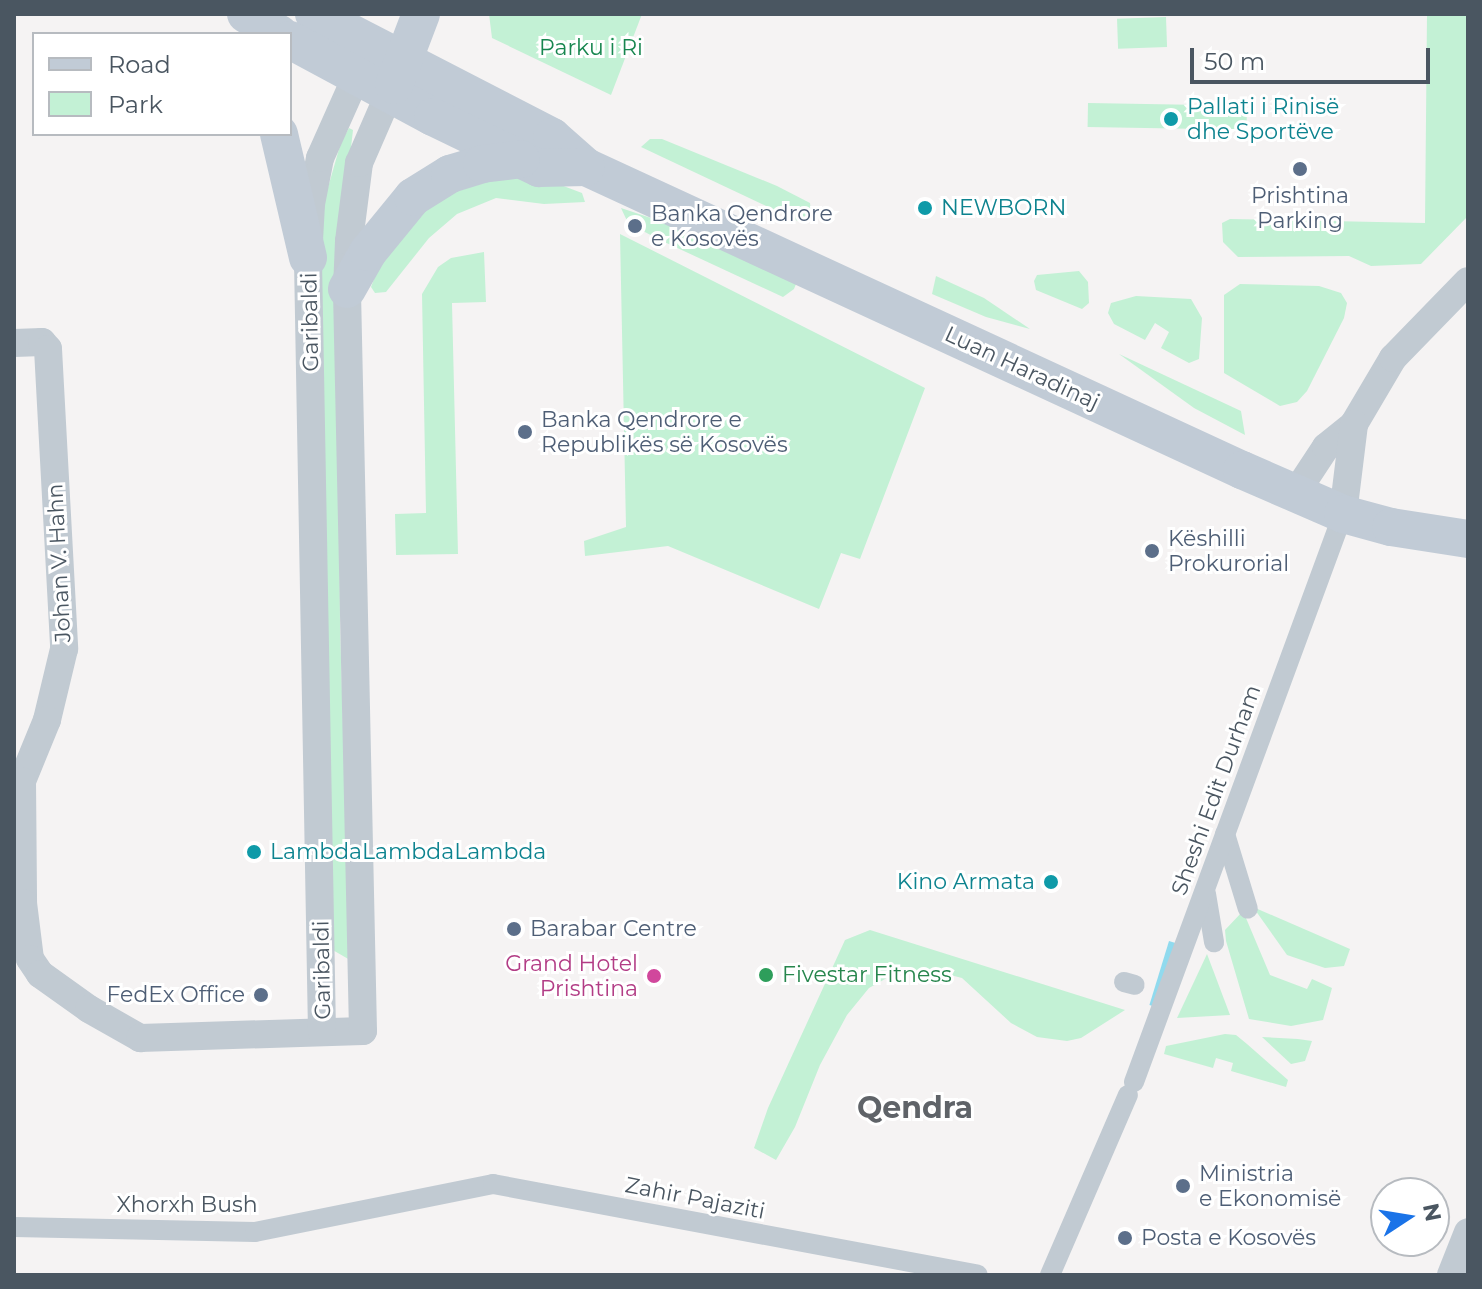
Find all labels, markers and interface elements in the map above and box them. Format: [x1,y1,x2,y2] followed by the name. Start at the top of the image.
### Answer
[32,32,292,136] legend
[1194,32,1434,82] scale bar
[539,35,643,61] park label: Parku i Ri
[1204,47,1265,76] text: 50 m
[108,50,171,79] text: Road
[108,90,163,119] text: Park
[1187,93,1339,144] place label: Pallati i Rinisë dhe Sportëve
[1162,110,1180,128] marker: Pallati i Rinisë dhe Sportëve
[1291,160,1309,178] marker: Prishtina Parking
[1251,182,1349,234] place label: Prishtina Parking
[941,195,1066,221] place label: NEWBORN
[916,199,934,217] marker: NEWBORN
[651,200,833,252] place label: Banka Qendrore e Kosovës
[626,217,644,235] marker: Banka Qendrore e Kosovës
[296,272,324,372] street label: Garibaldi
[940,321,1104,415] street label: Luan Haradinaj
[541,406,788,458] place label: Banka Qendrore e Republikës së Kosovës
[516,423,534,441] marker: Banka Qendrore e Republikës së Kosovës
[42,483,76,643] street label: Johan V. Hahn
[1168,525,1289,576] place label: Këshilli Prokurorial
[1143,542,1161,560] marker: Këshilli Prokurorial
[1166,681,1266,899] street label: Sheshi Edit Durham
[270,839,546,865] place label: LambdaLambdaLambda
[245,843,263,861] marker: LambdaLambdaLambda
[897,869,1035,895] place label: Kino Armata
[1042,873,1060,891] marker: Kino Armata
[530,916,697,942] place label: Barabar Centre
[308,920,336,1020] street label: Garibaldi
[505,920,523,938] marker: Barabar Centre
[505,950,638,1002] place label: Grand Hotel Prishtina
[782,962,952,988] place label: Fivestar Fitness
[757,966,775,984] marker: Fivestar Fitness
[645,967,663,985] marker: Grand Hotel Prishtina
[107,982,245,1008] place label: FedEx Office
[252,986,270,1004] marker: FedEx Office
[857,1090,973,1126] district label: Qendra
[1199,1160,1341,1212] place label: Ministria e Ekonomisë
[623,1171,767,1225] street label: Zahir Pajaziti
[1174,1177,1192,1195] marker: Ministria e Ekonomisë
[1370,1177,1450,1257] north arrow
[116,1192,258,1218] street label: Xhorxh Bush
[1417,1201,1447,1224] text: N
[1141,1225,1316,1251] place label: Posta e Kosovës
[1116,1229,1134,1247] marker: Posta e Kosovës

